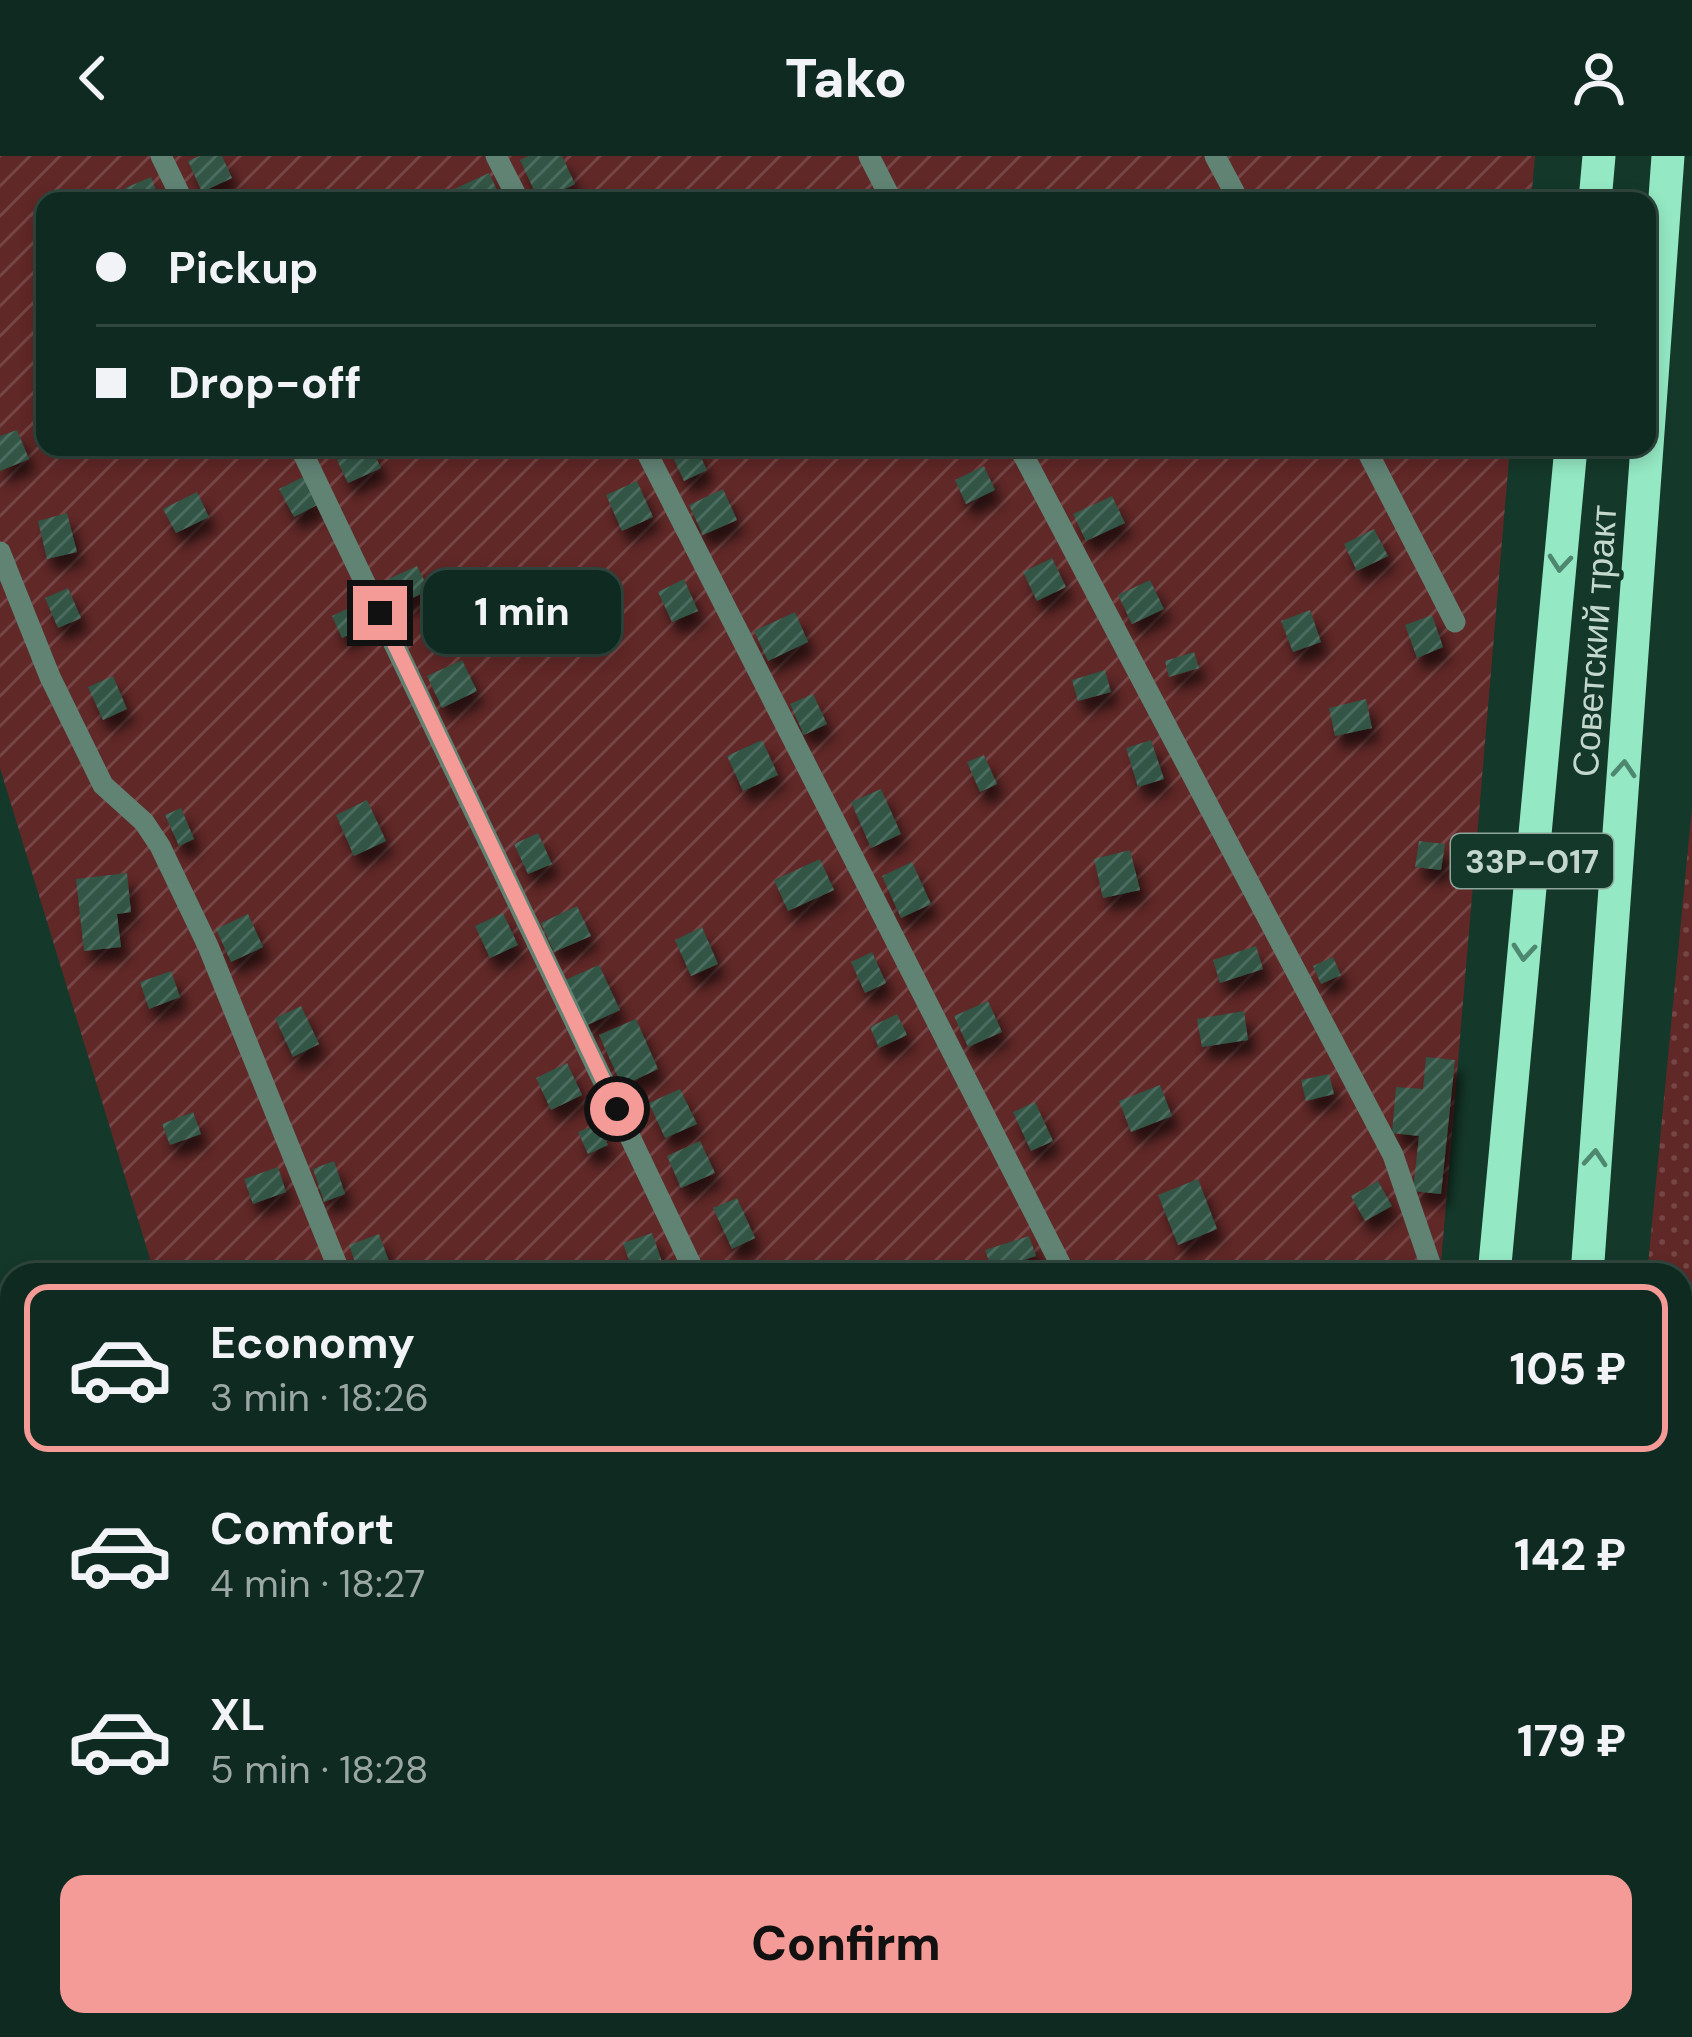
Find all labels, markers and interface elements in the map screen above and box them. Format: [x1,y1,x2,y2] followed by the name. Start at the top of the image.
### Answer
[785,43,907,114] text: Tako
[60,45,126,111] icon: back
[1566,45,1632,111] icon: person
[168,238,318,297] text: Pickup
[168,353,362,412] text: Drop-off
[1562,504,1627,779] street label: Советский тракт
[1548,554,1573,573] one-way arrow
[422,571,620,655] callout: 1 min
[353,586,407,640] route end
[474,586,570,637] text: 1 min
[1610,759,1636,778] one-way arrow
[1451,834,1613,888] road number: 33Р-017
[1512,943,1537,962] one-way arrow
[590,1082,644,1136] route start
[1582,1148,1608,1167] one-way arrow
[210,1313,415,1372] text: Economy
[66,1314,174,1422] icon: car
[1510,1339,1626,1398] text: 105 ₽
[210,1372,429,1423] text: 3 min · 18:26
[210,1499,394,1558] text: Comfort
[66,1500,174,1608] icon: car
[1514,1525,1626,1584] text: 142 ₽
[210,1558,425,1609] text: 4 min · 18:27
[210,1685,265,1744] text: XL
[66,1686,174,1794] icon: car
[1517,1711,1626,1770] text: 179 ₽
[210,1744,428,1795] text: 5 min · 18:28
[60,1875,1632,2013] button: Confirm

